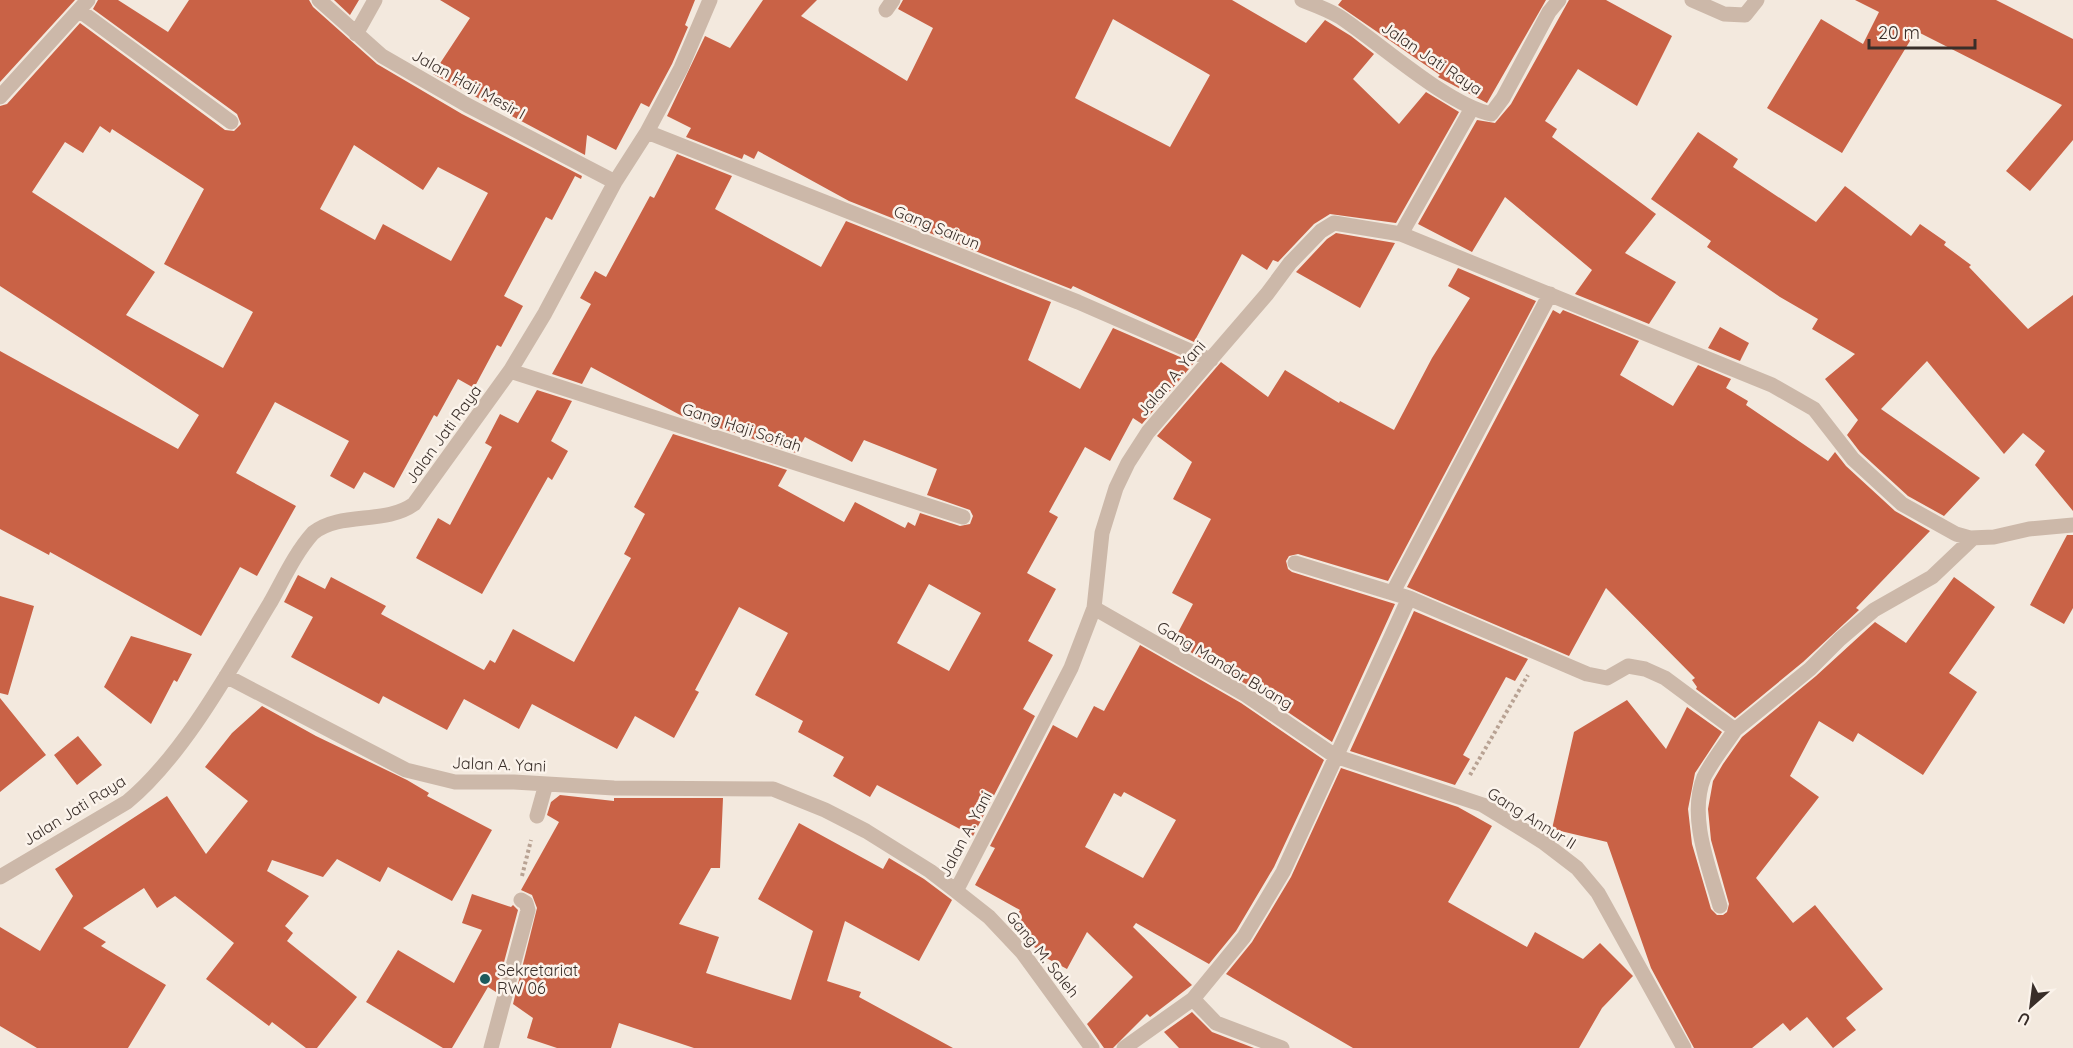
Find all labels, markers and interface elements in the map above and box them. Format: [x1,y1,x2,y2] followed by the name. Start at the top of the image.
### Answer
[1869,12,1976,50] scale bar
[1378,17,1486,99] street label: Jalan Jati Raya
[1878,21,1920,44] text: 20 m
[409,44,529,124] street label: Jalan Haji Mesir I
[891,201,983,253] street label: Gang Sairun
[1133,336,1209,420] street label: Jalan A. Yani
[400,381,486,487] street label: Jalan Jati Raya
[680,398,804,456] street label: Gang Haji Sofiah
[1153,616,1297,714] street label: Gang Mandor Buang
[452,752,546,776] street label: Jalan A. Yani
[19,770,129,850] street label: Jalan Jati Raya
[1484,783,1580,853] street label: Gang Annur II
[934,788,996,880] street label: Jalan A. Yani
[1002,907,1084,1001] street label: Gang M. Saleh
[497,960,578,998] place label: Sekretariat RW 06
[478,972,492,986] marker: Sekretariat RW 06
[2001,976,2061,1036] north arrow
[2014,1008,2034,1031] text: U

